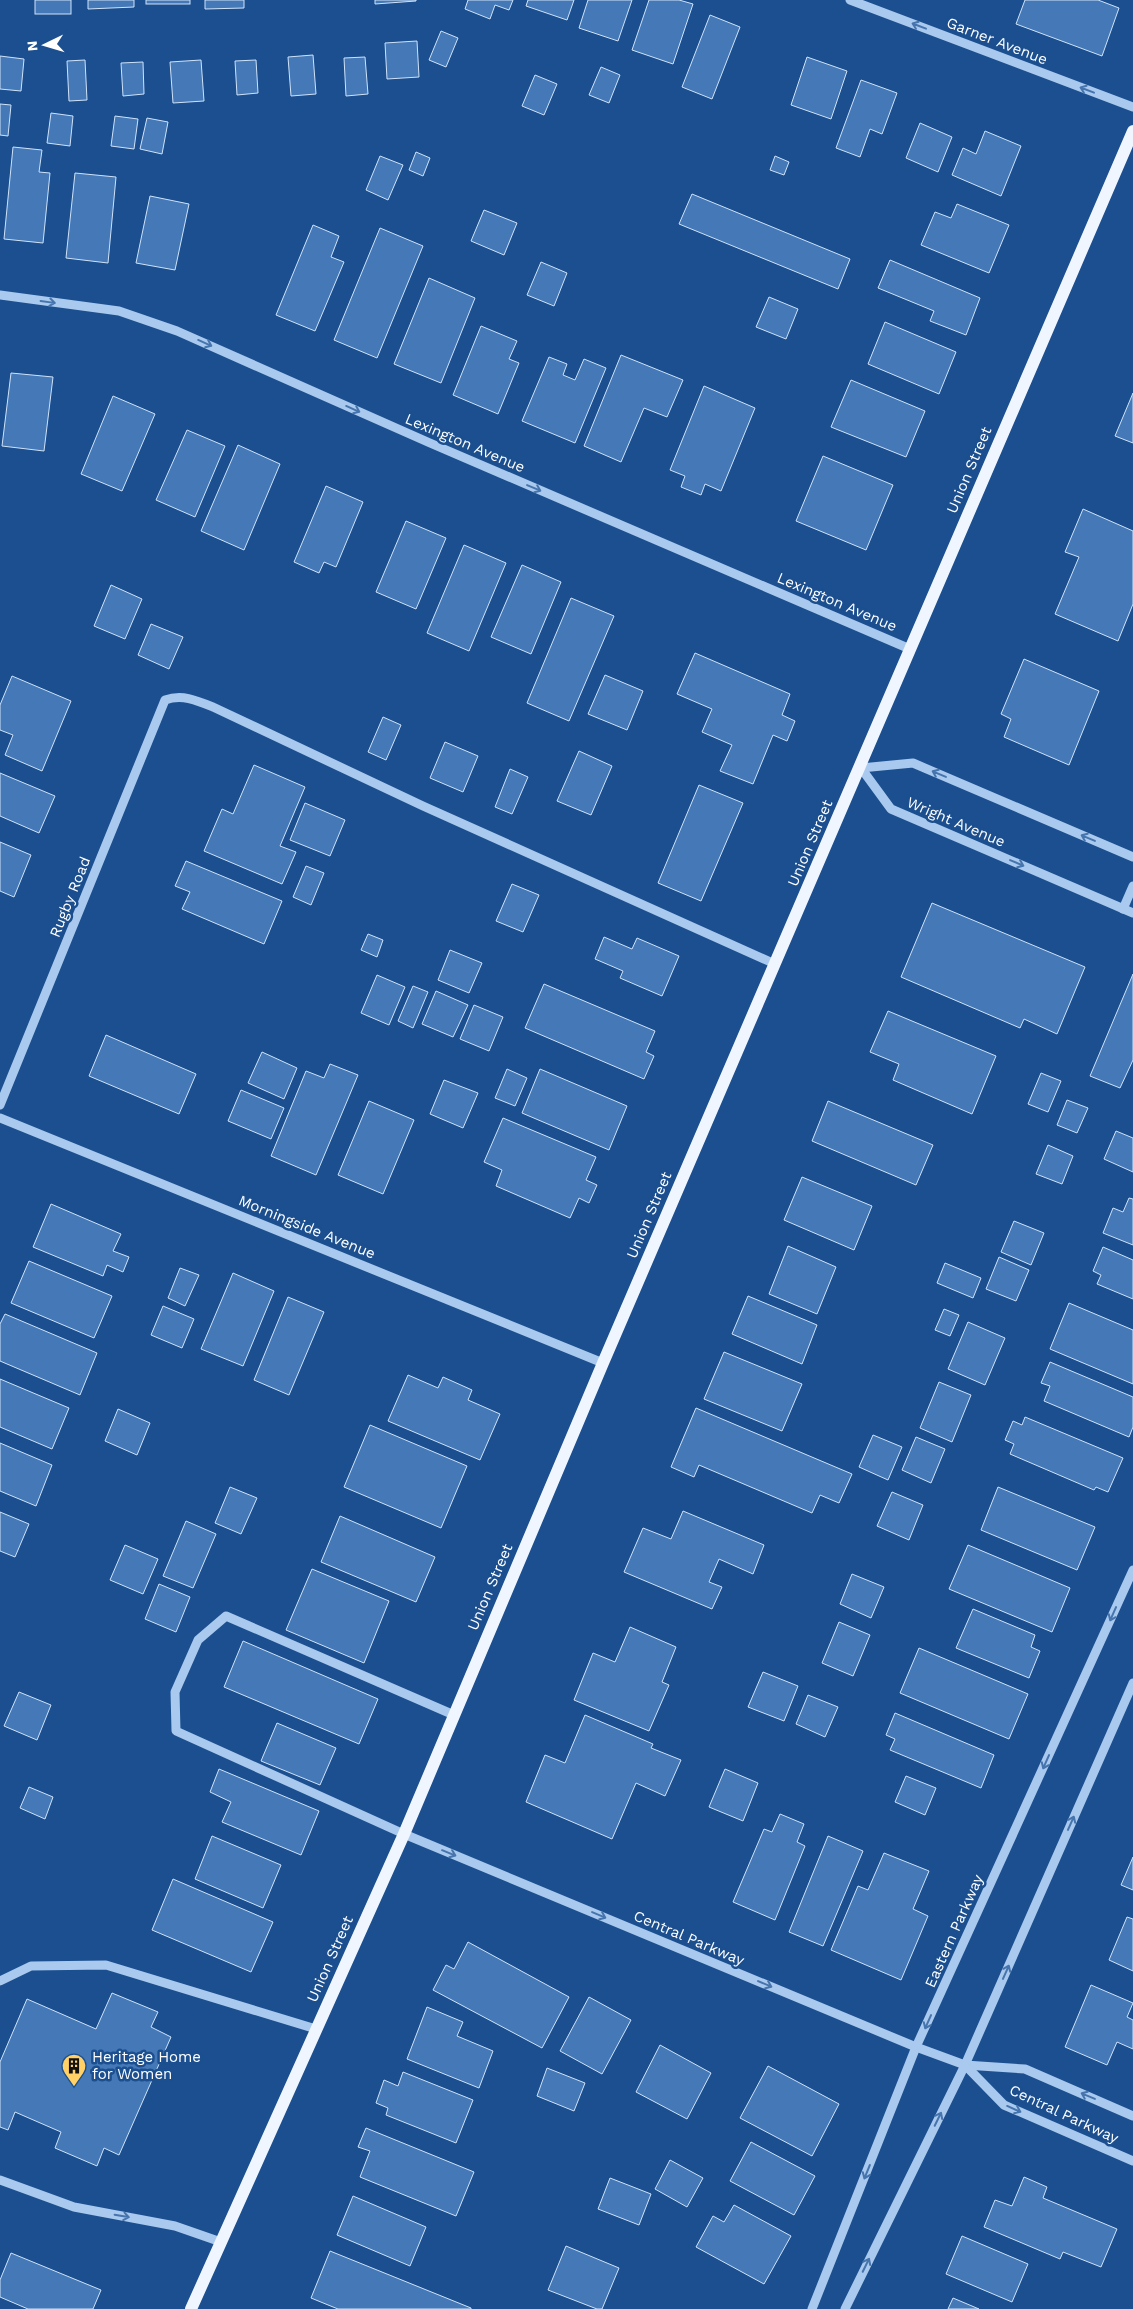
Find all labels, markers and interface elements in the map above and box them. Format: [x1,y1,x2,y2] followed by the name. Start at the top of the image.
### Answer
[944,13,1050,69] street label: Garner Avenue
[20,20,70,70] north arrow
[912,21,927,30] one-way arrow
[24,40,40,52] text: N
[1080,84,1095,93] one-way arrow
[40,297,56,307] one-way arrow
[197,338,212,348] one-way arrow
[345,405,360,414] one-way arrow
[402,410,528,476] street label: Lexington Avenue
[943,423,996,516] street label: Union Street
[526,483,541,493] one-way arrow
[774,569,900,635] street label: Lexington Avenue
[932,768,947,778] one-way arrow
[904,793,1008,851] street label: Wright Avenue
[784,796,837,889] street label: Union Street
[1081,832,1096,842] one-way arrow
[46,854,94,940] street label: Rugby Road
[1009,859,1024,869] one-way arrow
[623,1168,676,1261] street label: Union Street
[236,1191,378,1263] street label: Morningside Avenue
[464,1540,517,1633] street label: Union Street
[1107,1606,1117,1621] one-way arrow
[1040,1754,1050,1769] one-way arrow
[1067,1816,1077,1831] one-way arrow
[441,1848,456,1858] one-way arrow
[921,1871,987,1990] street label: Eastern Parkway
[631,1907,747,1970] street label: Central Parkway
[591,1911,606,1920] one-way arrow
[303,1912,357,2005] street label: Union Street
[1001,1965,1011,1980] one-way arrow
[757,1980,772,1989] one-way arrow
[922,2014,932,2029] one-way arrow
[92,2048,201,2083] place label: Heritage Home for Women
[61,2053,87,2087] building icon: Heritage Home for Women
[1007,2081,1122,2147] street label: Central Parkway
[1081,2091,1096,2101] one-way arrow
[1006,2104,1021,2114] one-way arrow
[933,2112,943,2127] one-way arrow
[861,2164,871,2179] one-way arrow
[114,2212,130,2222] one-way arrow
[862,2258,872,2273] one-way arrow

